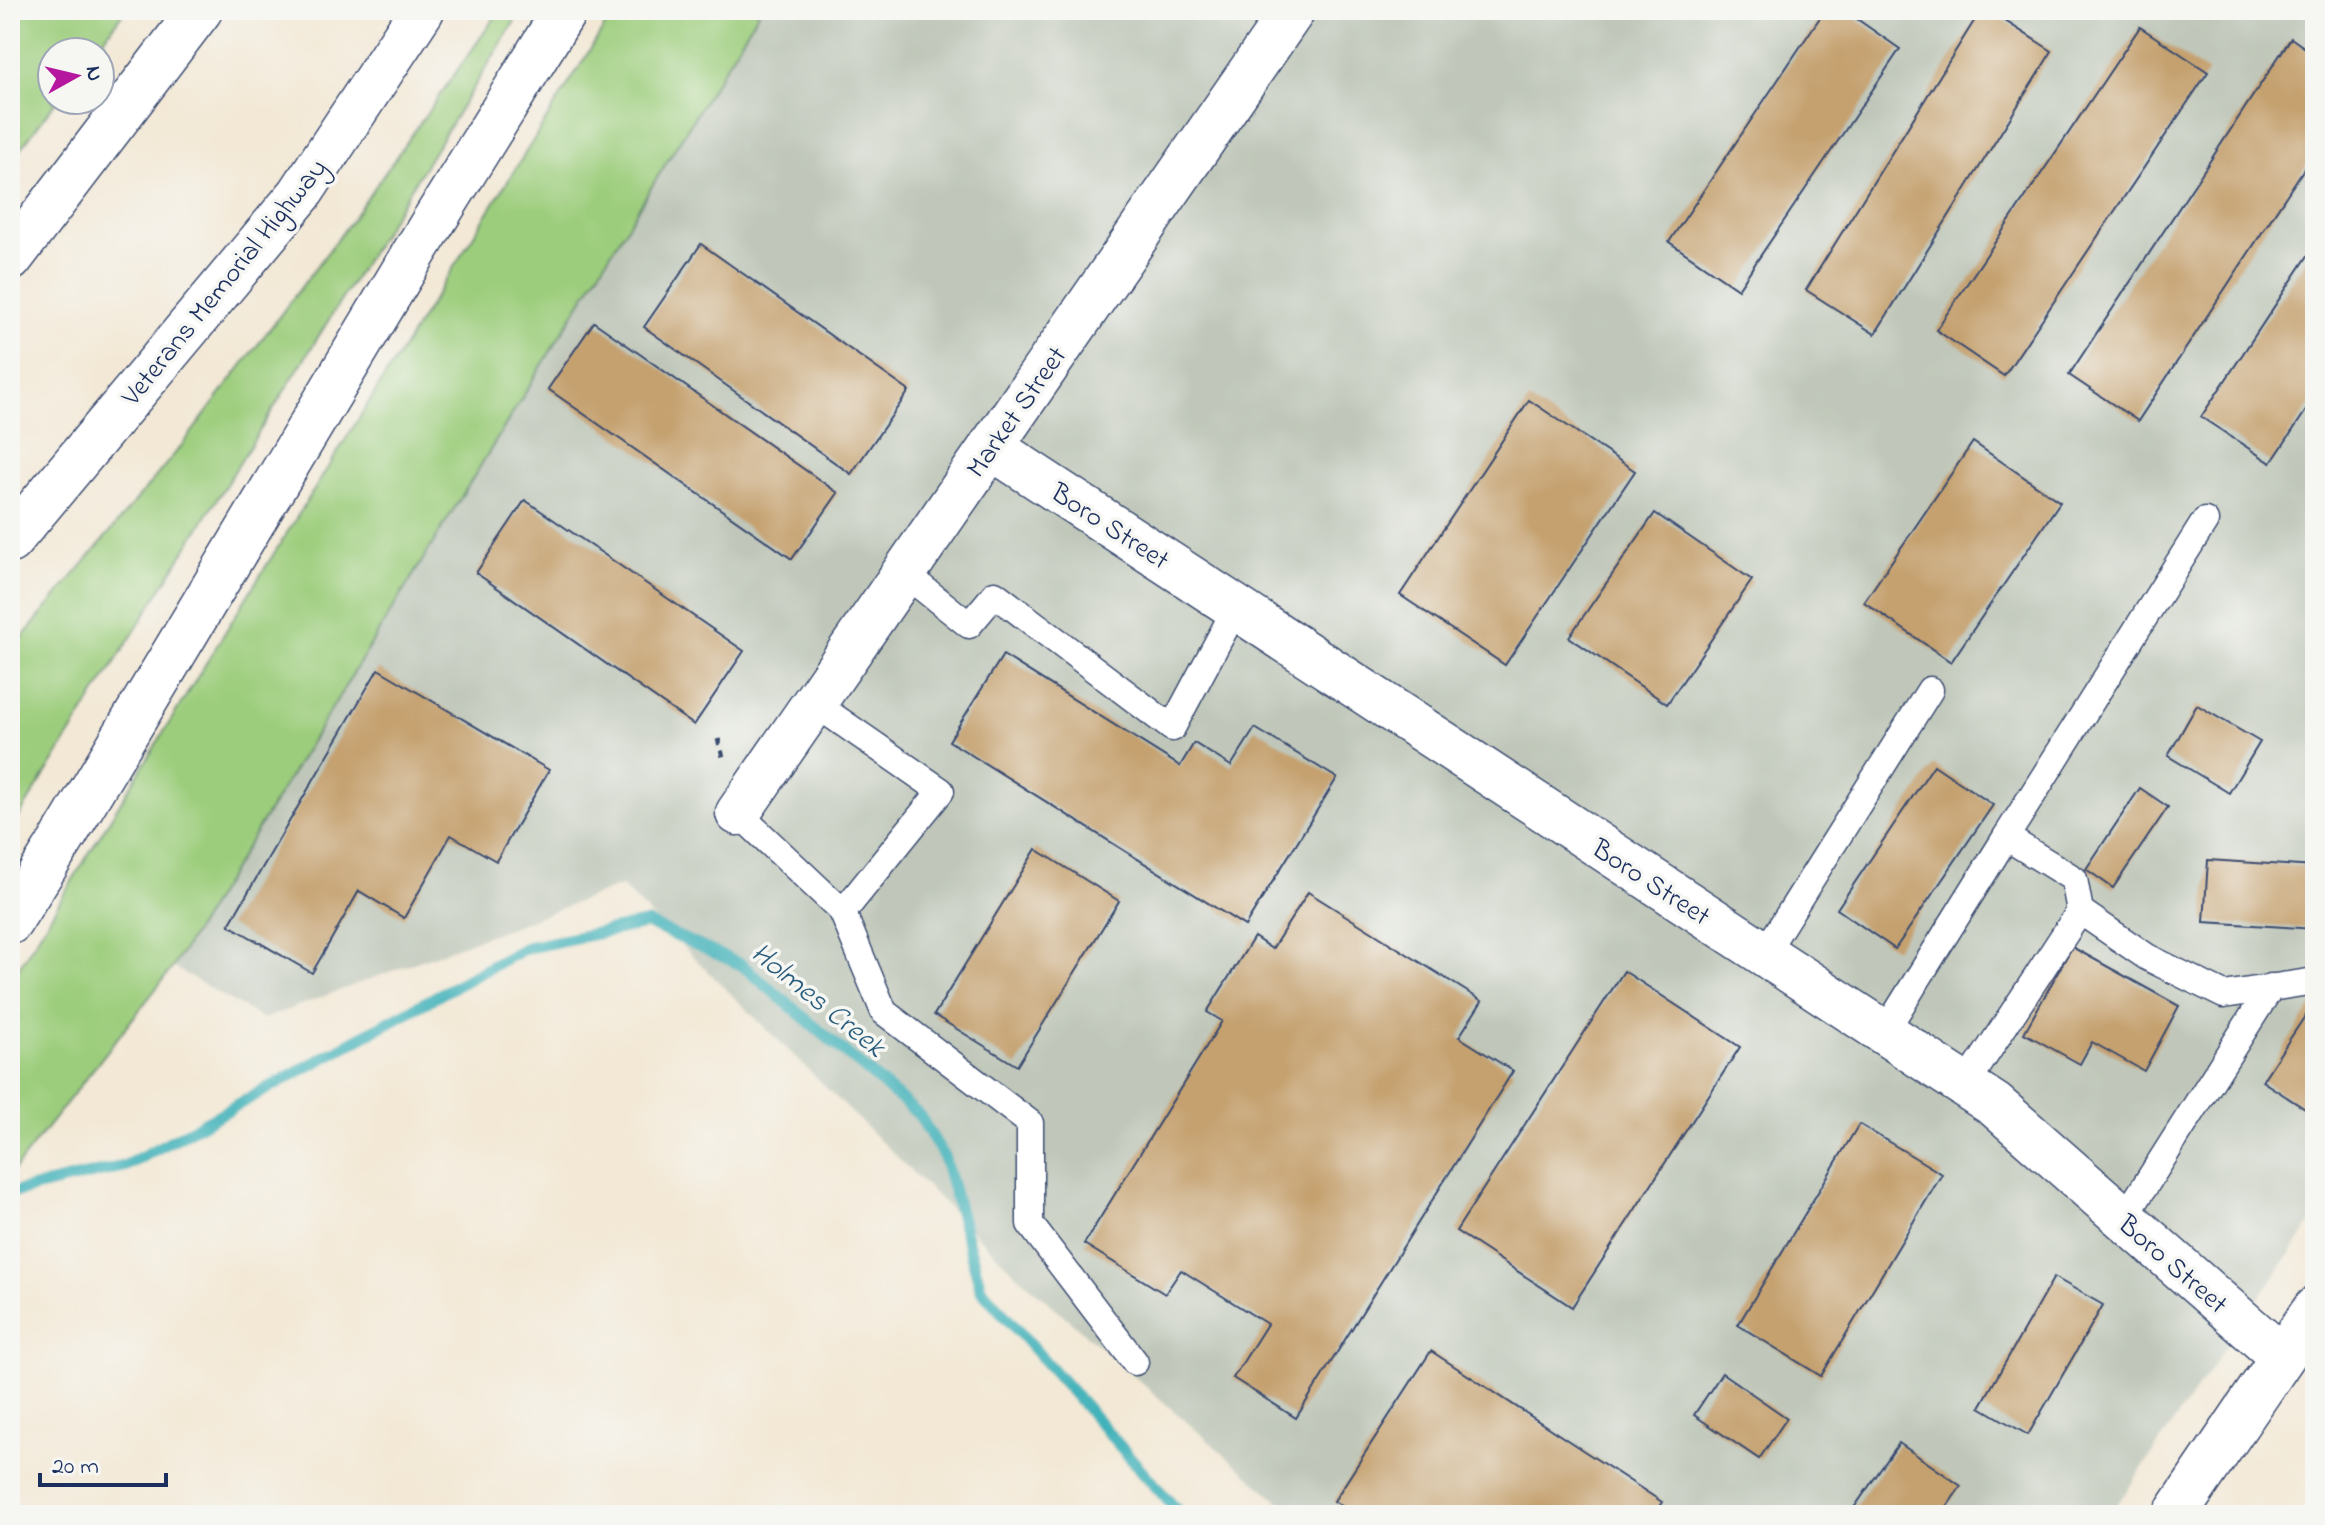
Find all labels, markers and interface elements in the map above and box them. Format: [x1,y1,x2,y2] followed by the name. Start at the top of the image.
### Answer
[36,36,116,116] north arrow
[76,64,110,83] text: N
[112,151,339,417] street label: Veterans Memorial Highway
[957,339,1078,487] street label: Market Street
[1041,474,1177,582] street label: Boro Street
[1582,830,1718,938] street label: Boro Street
[740,933,896,1071] water label: Holmes Creek
[2107,1205,2236,1325] street label: Boro Street
[40,1437,166,1487] scale bar
[52,1450,99,1485] text: 20 m

